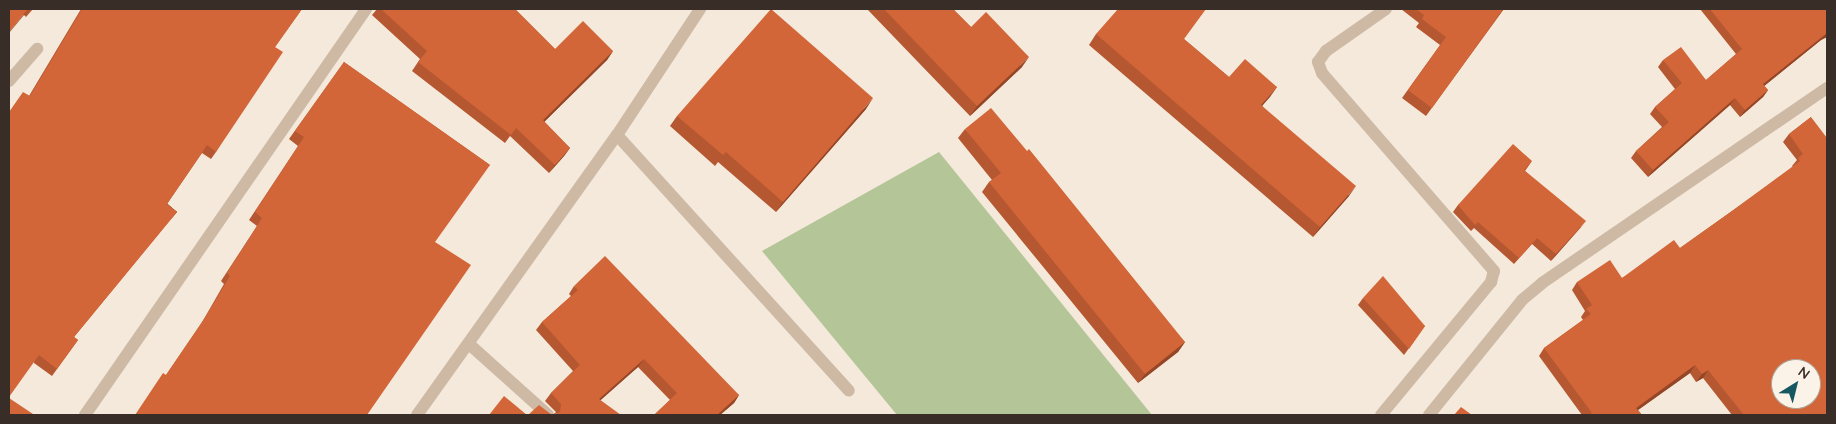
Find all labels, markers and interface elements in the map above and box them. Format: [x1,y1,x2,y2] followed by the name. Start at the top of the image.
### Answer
[1771,359,1821,409] north arrow
[1795,362,1814,383] text: N

